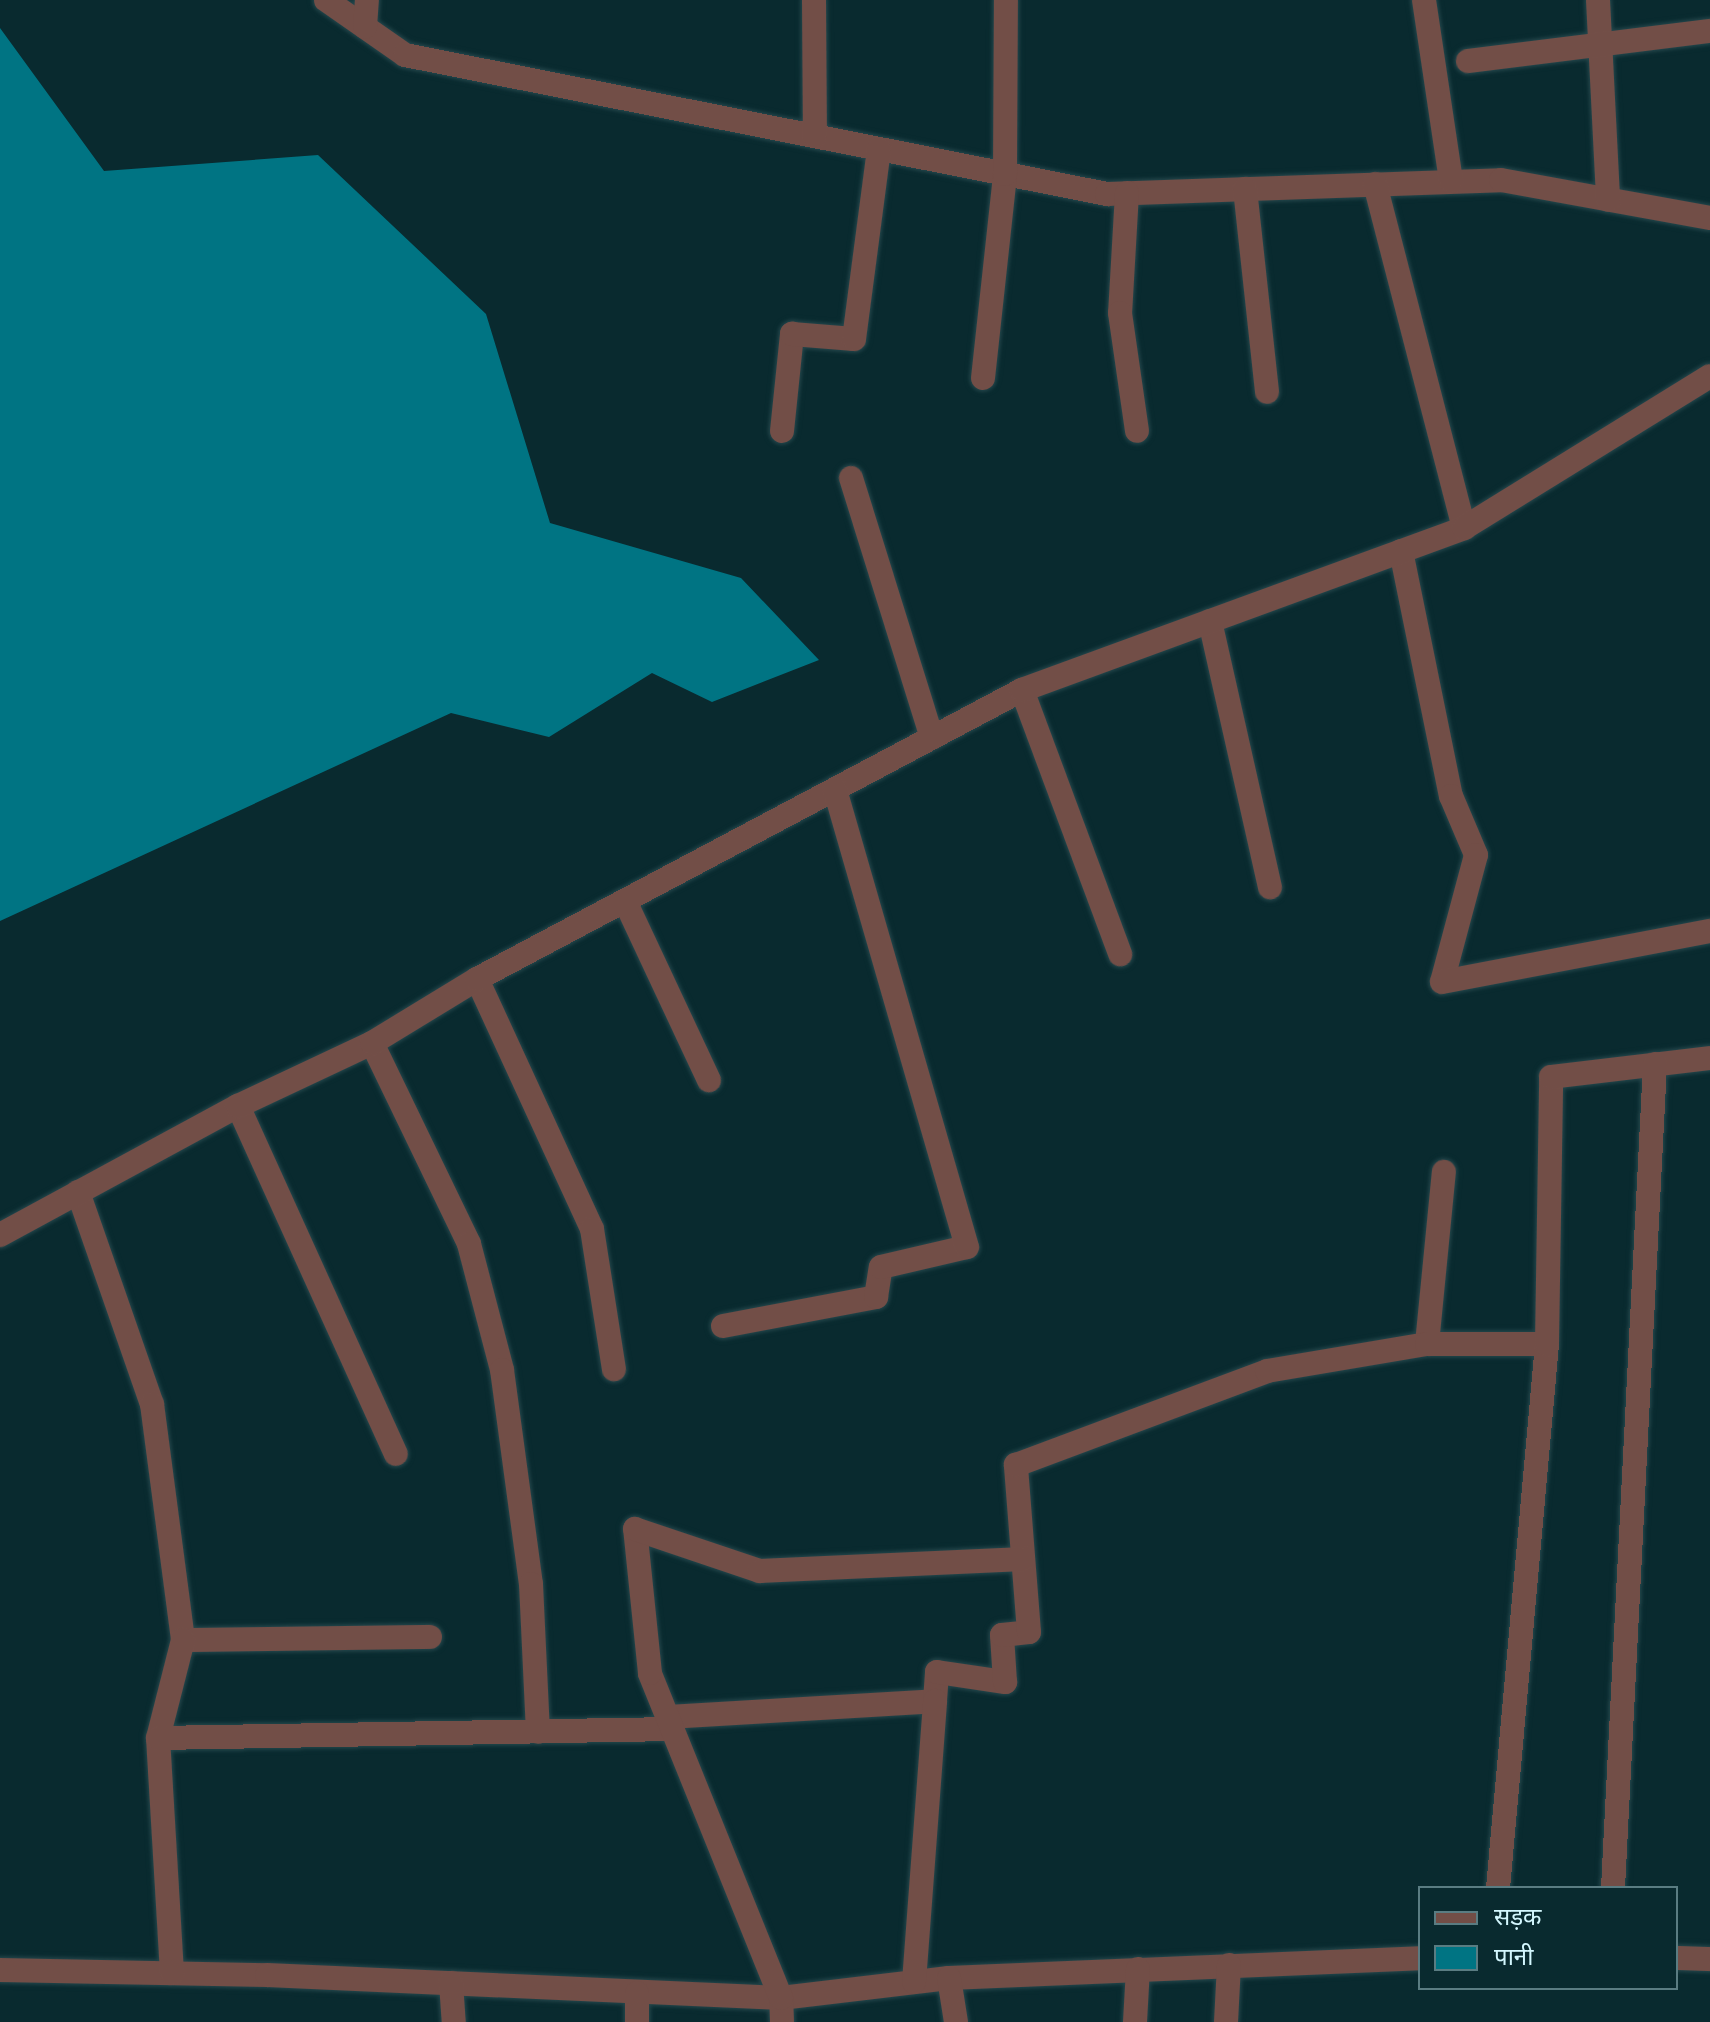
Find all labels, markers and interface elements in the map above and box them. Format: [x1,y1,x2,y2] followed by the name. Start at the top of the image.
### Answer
[1418,1886,1678,1990] legend
[1494,1901,1542,1930] text: सड़क
[1494,1941,1533,1970] text: पानी

